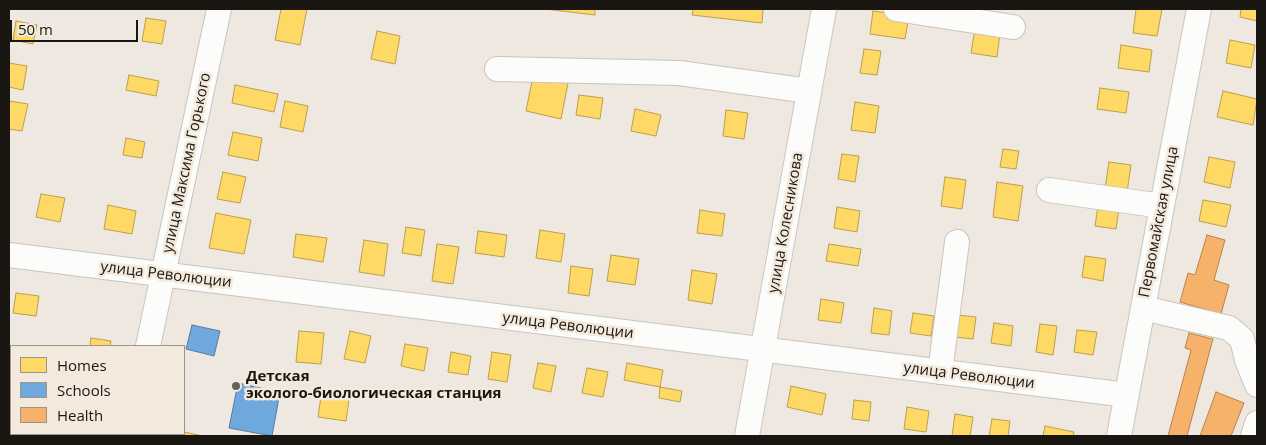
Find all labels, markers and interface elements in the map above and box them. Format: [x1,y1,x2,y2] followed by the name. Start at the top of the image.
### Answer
[12,10,140,42] scale bar
[18,19,53,39] text: 50 m
[159,71,215,255] street label: улица Максима Горького
[1135,145,1183,299] street label: Первомайская улица
[765,151,807,295] street label: улица Колесникова
[99,258,233,292] street label: улица Революции
[501,309,635,343] street label: улица Революции
[10,345,185,435] legend
[57,355,107,375] text: Homes
[902,359,1036,393] street label: улица Революции
[246,368,501,403] place label: Детская эколого-биологическая станция
[57,380,111,400] text: Schools
[230,380,242,392] marker: Детская эколого-биологическая станция
[57,405,103,425] text: Health

